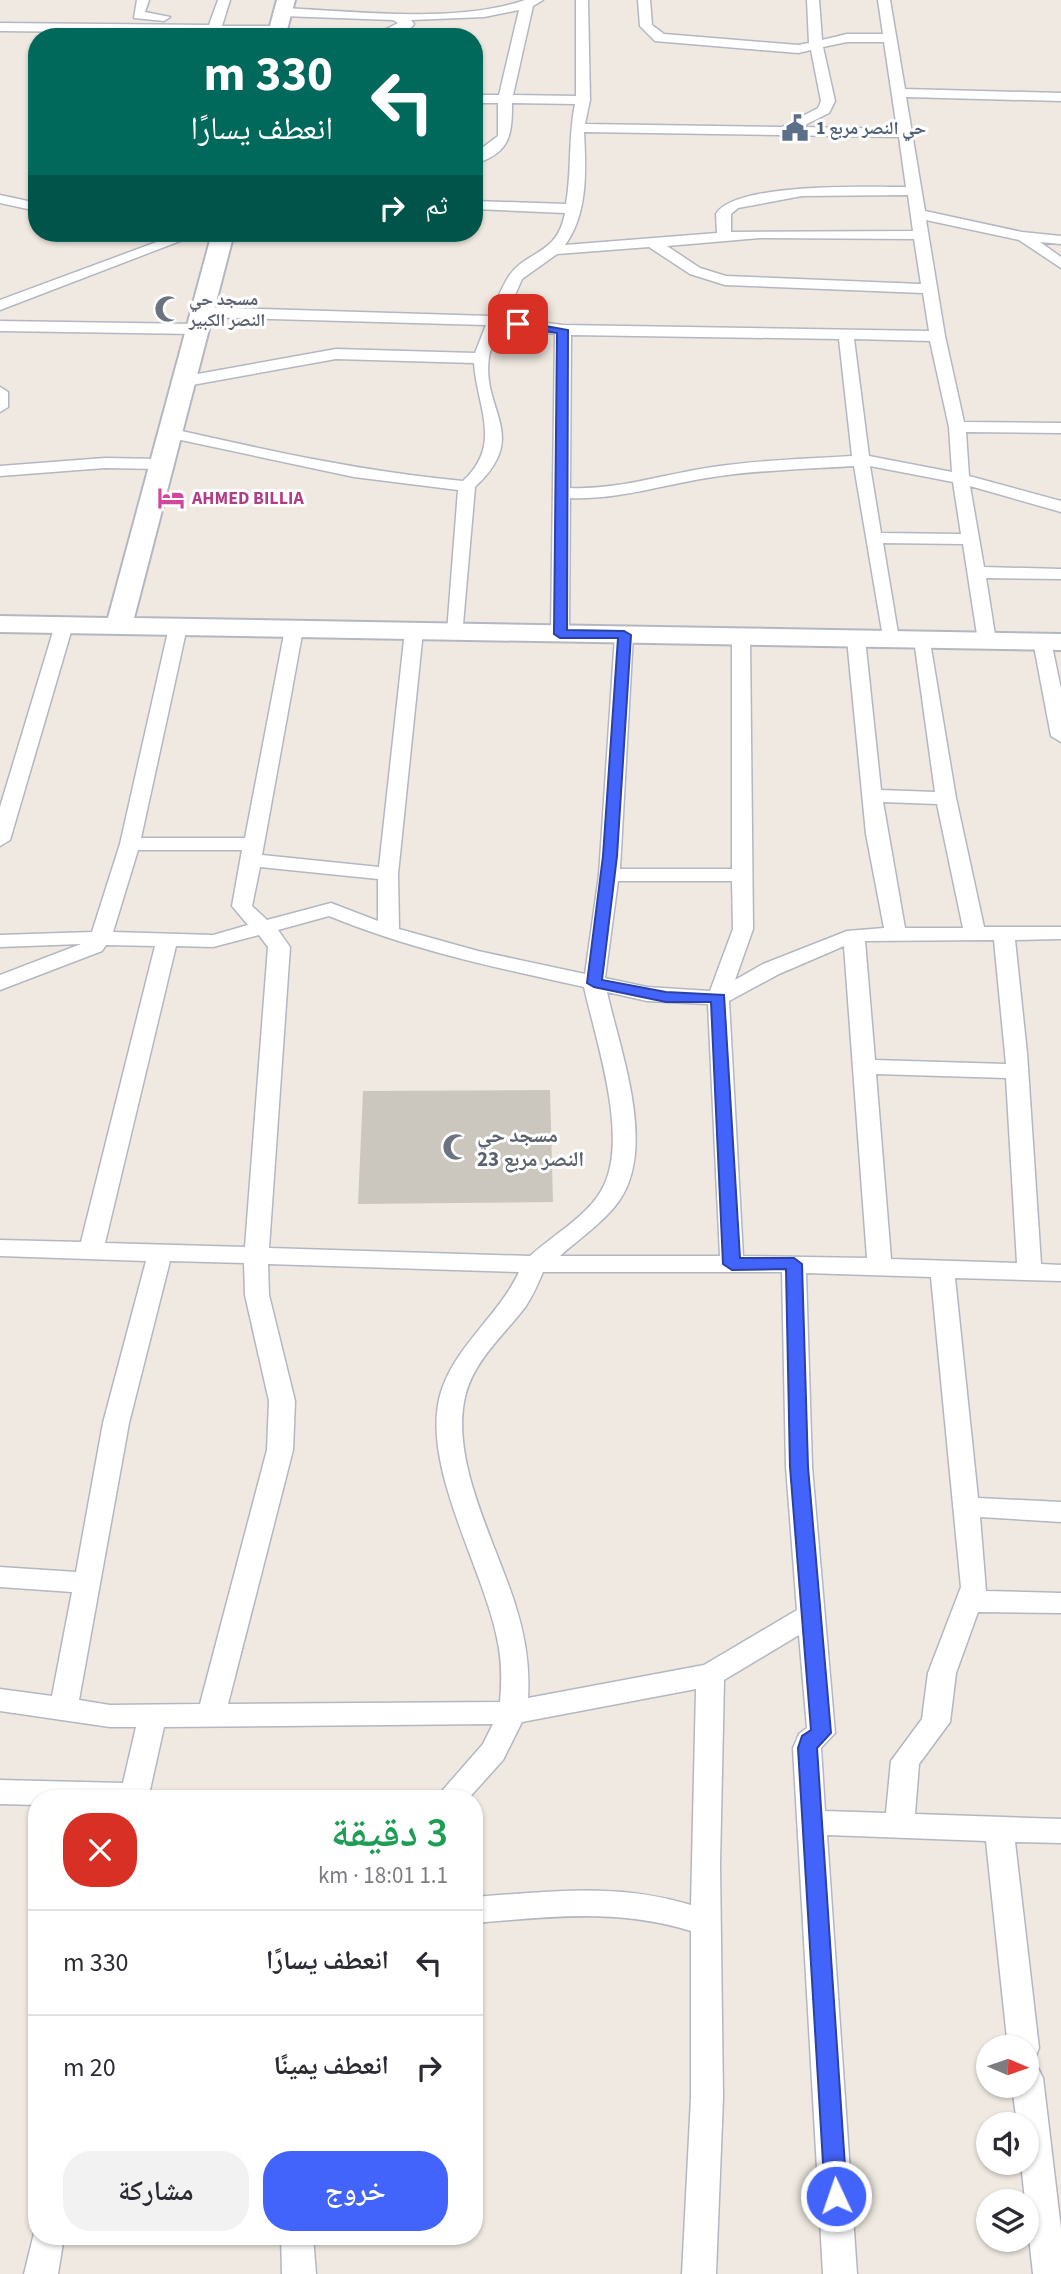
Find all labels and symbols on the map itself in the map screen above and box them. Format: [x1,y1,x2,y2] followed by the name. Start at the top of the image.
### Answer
[780,113,810,143] public building icon: حي النصر مربع 1
[816,116,927,142] place label: حي النصر مربع 1
[188,287,265,333] place label: مسجد حي النصر الكبير
[153,294,183,324] mosque icon: مسجد حي النصر الكبير
[488,294,548,354] pin
[156,483,186,513] hotel icon: AHMED BILLIA
[191,486,304,511] place label: AHMED BILLIA
[477,1120,584,1174] place label: مسجد حي النصر مربع 23
[441,1132,471,1162] mosque icon: مسجد حي النصر مربع 23
[976,2035,1040,2098] north arrow
[799,2159,873,2233] position arrow

